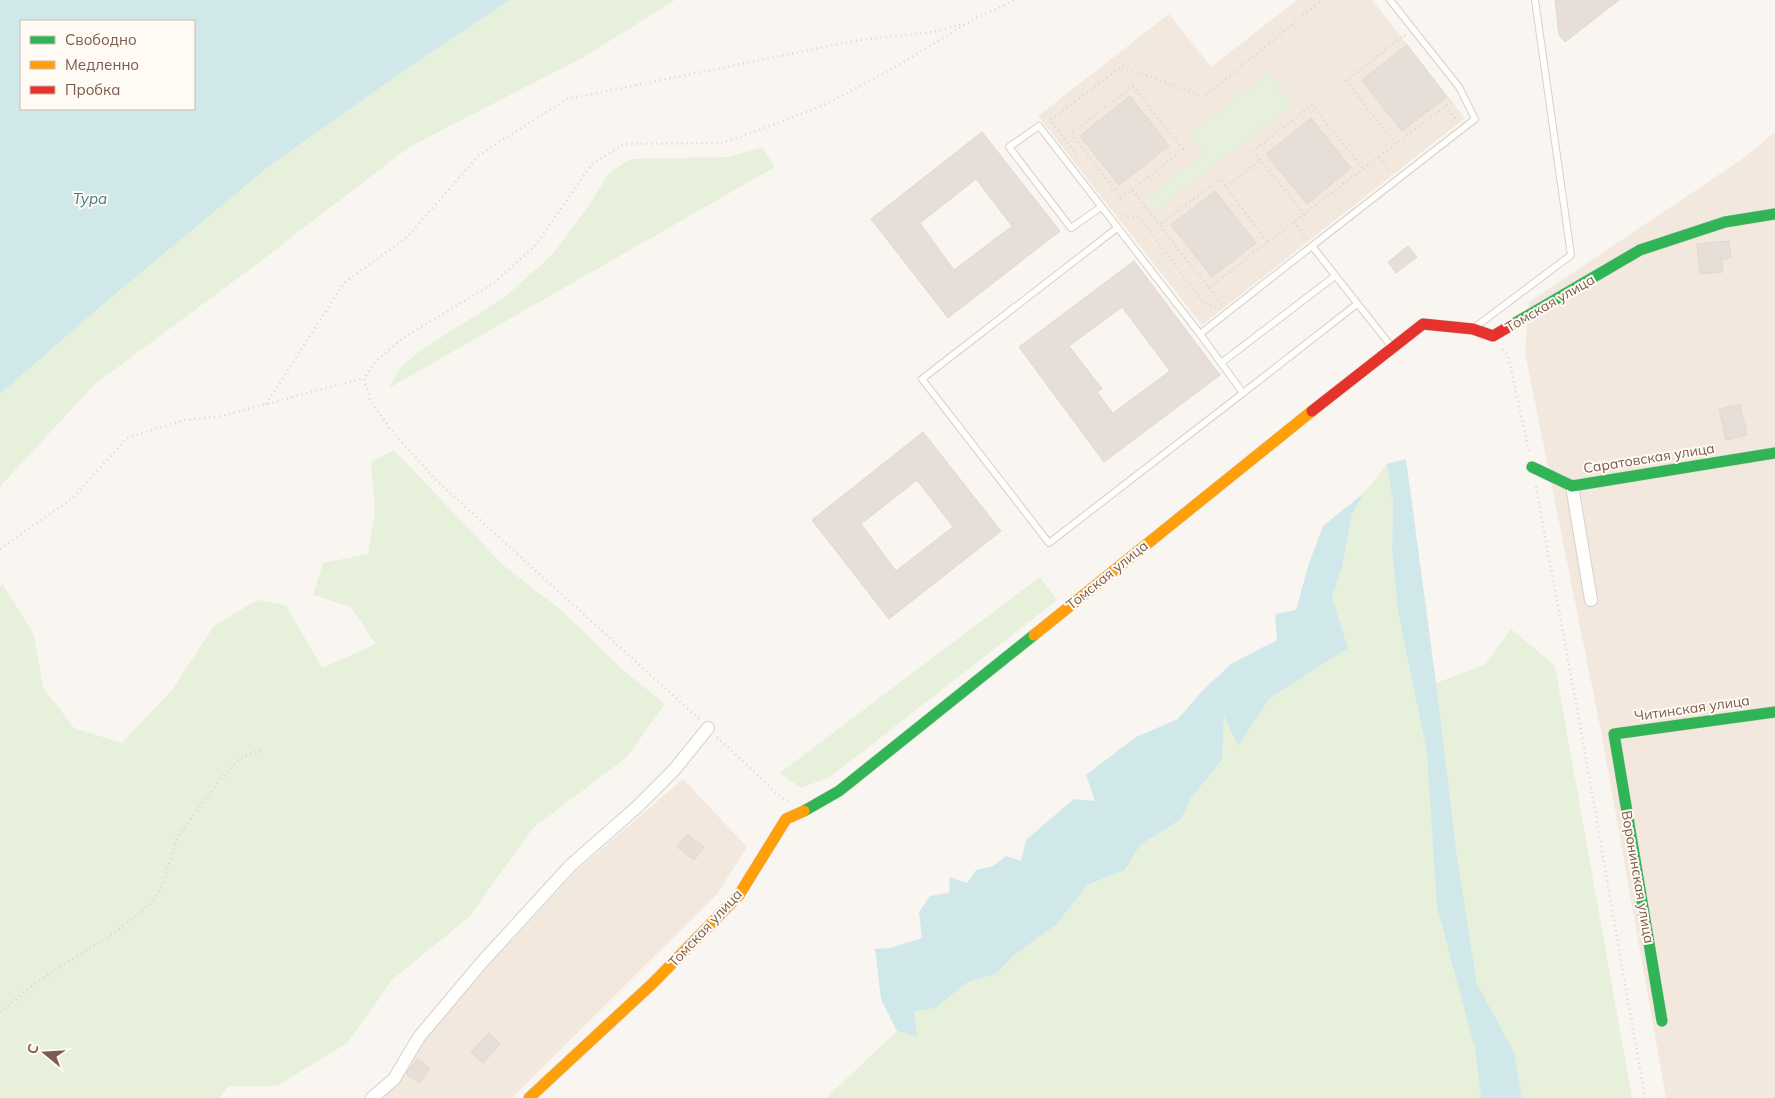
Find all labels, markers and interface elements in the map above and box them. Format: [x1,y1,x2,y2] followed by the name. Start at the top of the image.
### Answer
[20,20,195,110] legend
[65,30,137,49] text: Свободно
[65,55,139,74] text: Медленно
[65,80,120,99] text: Пробка
[73,189,107,208] water label: Тура
[1502,270,1598,336] street label: Томская улица
[1582,439,1716,477] street label: Саратовская улица
[1062,536,1152,614] street label: Томская улица
[1633,691,1751,725] street label: Читинская улица
[1617,809,1659,945] street label: Воронинская улица
[664,885,746,971] street label: Томская улица
[20,1028,70,1078] north arrow
[23,1042,43,1056] text: С

